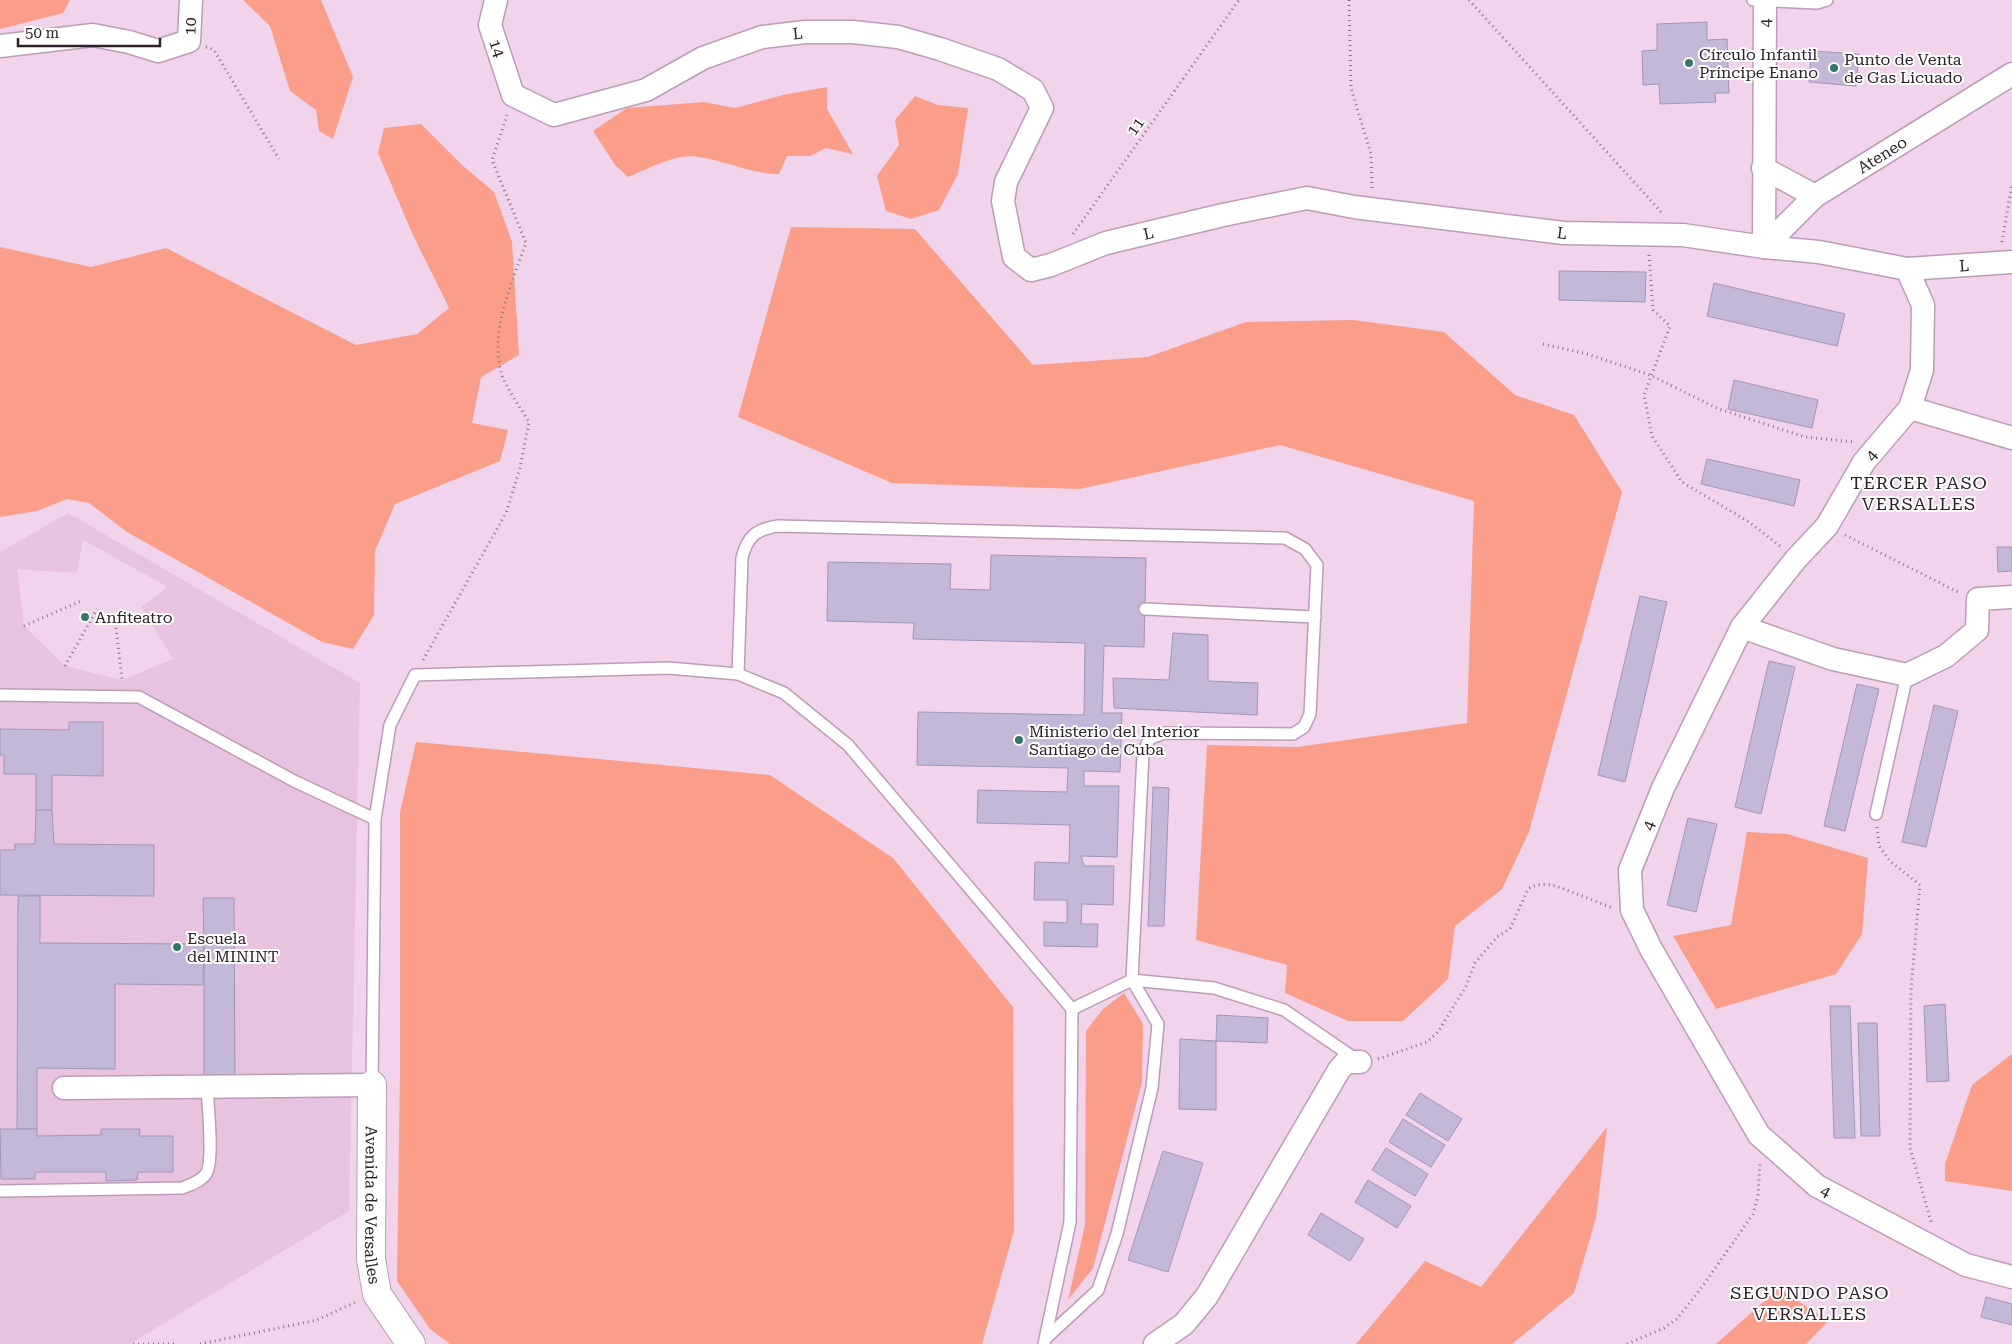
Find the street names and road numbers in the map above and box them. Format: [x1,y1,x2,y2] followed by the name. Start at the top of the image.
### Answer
[180,17,200,36] street label: 10
[1756,18,1775,28] street label: 4
[791,23,804,43] street label: L
[485,37,509,60] street label: 14
[1122,113,1148,139] street label: 11
[1854,132,1911,177] street label: Ateneo
[1141,223,1155,244] street label: L
[1556,223,1568,243] street label: L
[1958,256,1970,276] street label: L
[1861,446,1882,465] street label: 4
[1638,817,1659,833] street label: 4
[361,1126,384,1286] street label: Avenida de Versalles
[1817,1181,1834,1202] street label: 4

